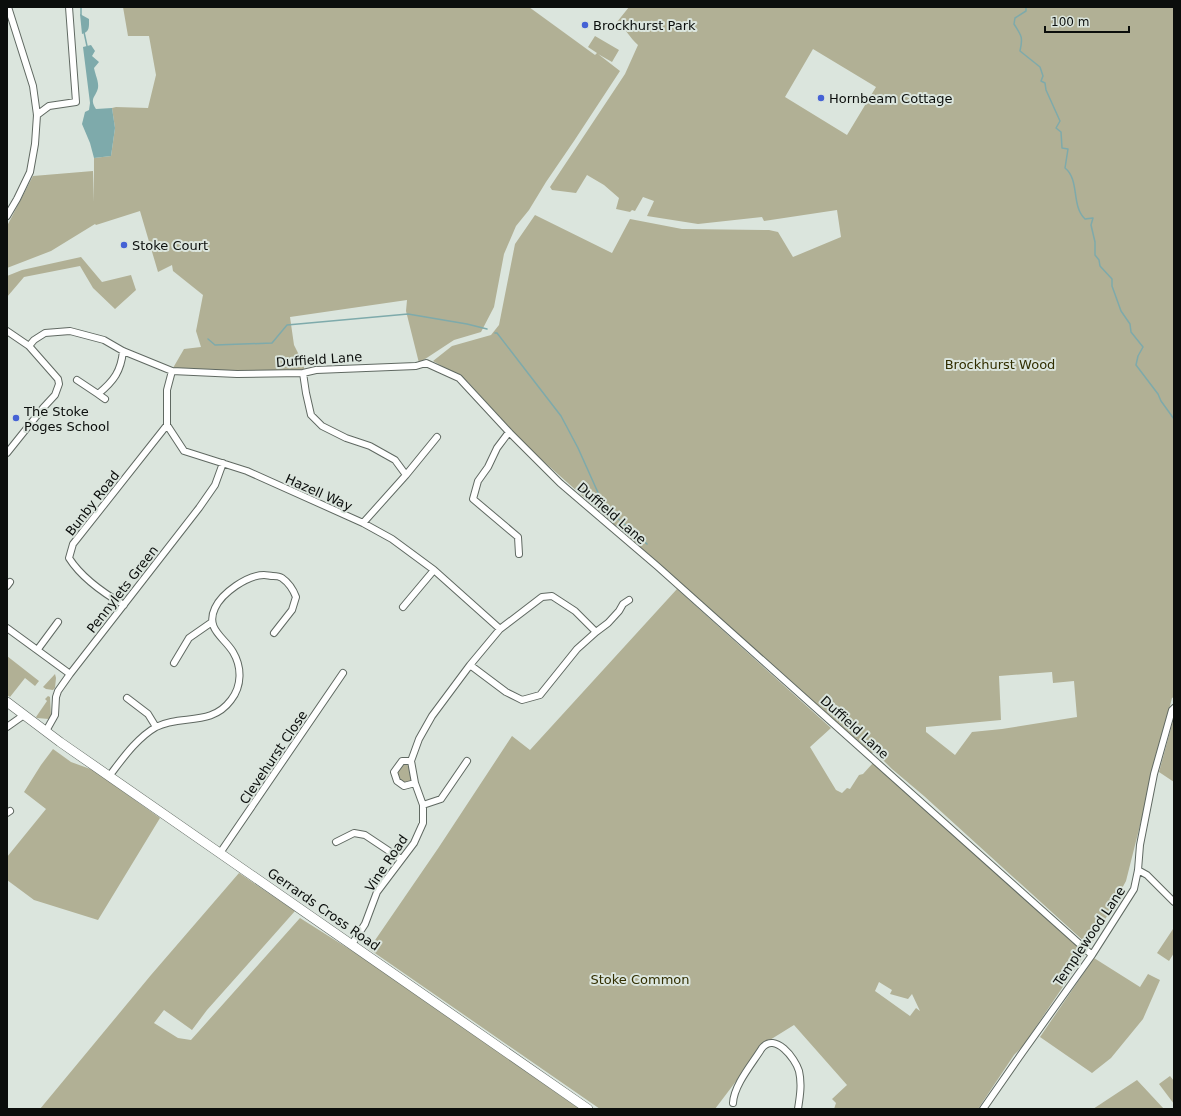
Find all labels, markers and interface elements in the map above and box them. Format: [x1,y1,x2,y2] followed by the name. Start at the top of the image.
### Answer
[1045,8,1129,34] scale bar
[1051,15,1089,29] text: 100 m
[593,18,696,33] place label: Brockhurst Park
[580,20,590,30] marker: Brockhurst Park
[829,91,953,106] place label: Hornbeam Cottage
[816,93,826,103] marker: Hornbeam Cottage
[132,238,208,253] place label: Stoke Court
[119,240,129,250] marker: Stoke Court
[275,349,363,370] street label: Duffield Lane
[945,357,1055,372] park label: Brockhurst Wood
[23,404,110,434] place label: The Stoke Poges School
[11,413,21,423] marker: The Stoke Poges School
[62,468,122,539] street label: Bunby Road
[283,471,355,514] street label: Hazell Way
[574,479,649,547] street label: Duffield Lane
[84,543,161,636] street label: Pennylets Green
[818,693,892,762] street label: Duffield Lane
[237,708,310,807] street label: Clevehurst Close
[362,832,411,895] street label: Vine Road
[265,865,383,954] street label: Gerrards Cross Road
[1050,884,1128,990] street label: Templewood Lane
[590,972,690,987] park label: Stoke Common

